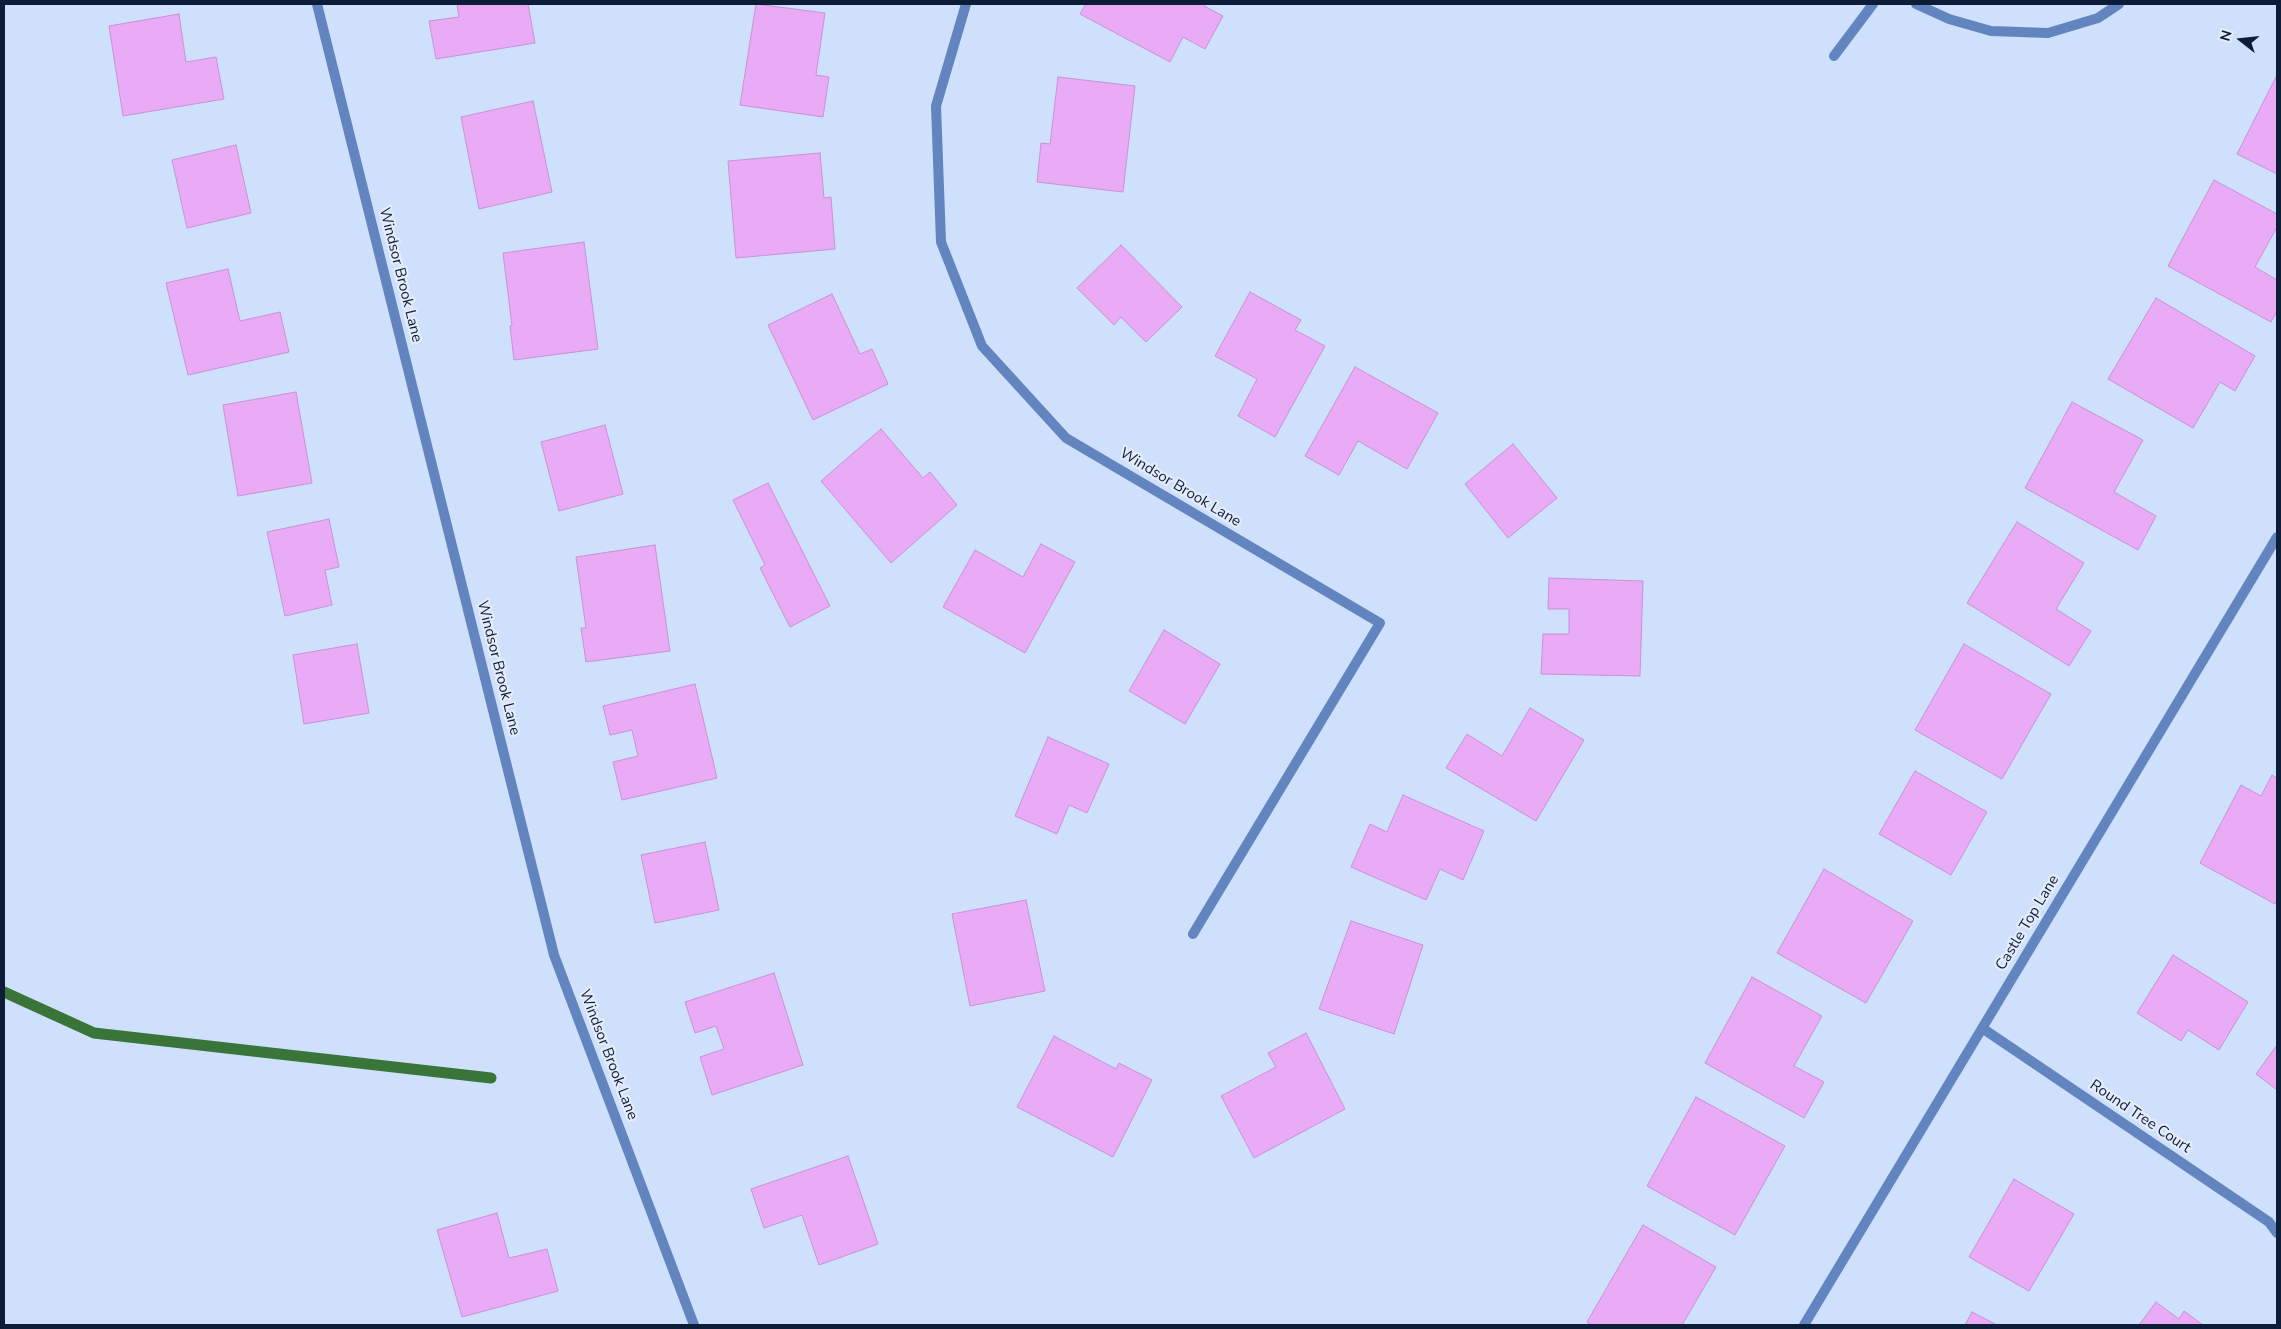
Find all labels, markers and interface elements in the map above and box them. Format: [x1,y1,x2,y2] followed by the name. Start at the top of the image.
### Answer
[2216,15,2266,65] north arrow
[2216,28,2237,43] text: N
[375,206,425,344] street label: Windsor Brook Lane
[1116,445,1244,531] street label: Windsor Brook Lane
[473,599,523,737] street label: Windsor Brook Lane
[1993,872,2063,974] street label: Castle Top Lane
[575,987,641,1123] street label: Windsor Brook Lane
[2086,1077,2194,1157] street label: Round Tree Court

